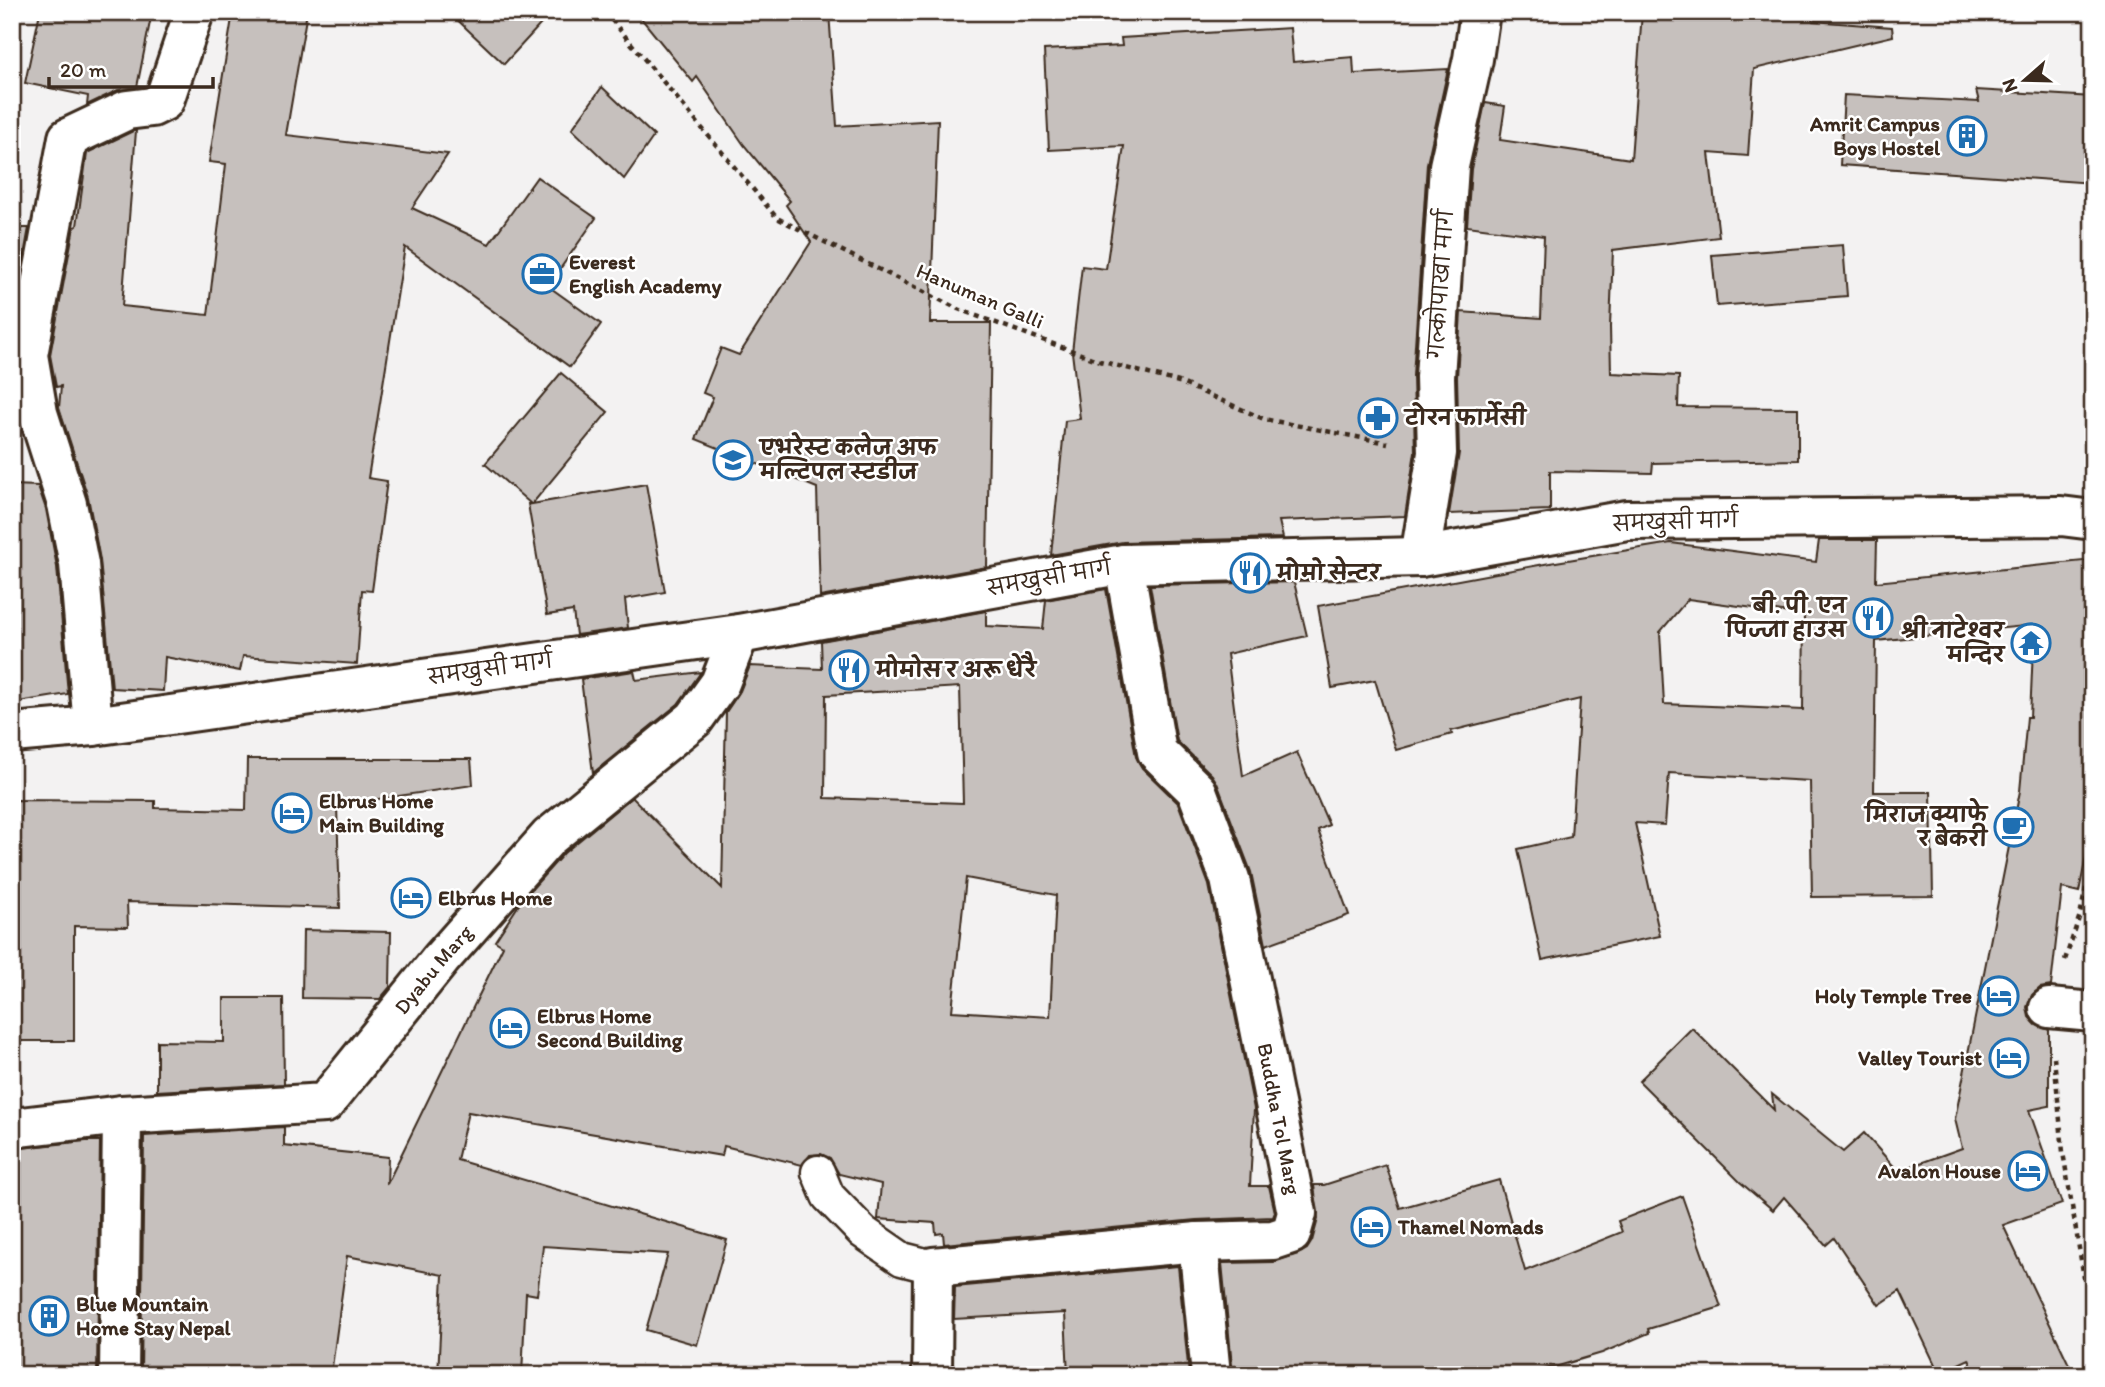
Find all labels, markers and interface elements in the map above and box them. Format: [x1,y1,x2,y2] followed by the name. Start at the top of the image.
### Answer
[49,46,214,90] scale bar
[1990,46,2060,116] north arrow
[60,57,107,82] text: 20 m
[1996,76,2022,96] text: N
[1809,111,1941,161] place label: Amrit Campus Boys Hostel
[1946,115,1988,157] building icon: Amrit Campus Boys Hostel
[1419,207,1458,360] street label: गल्कोपाखा मार्ग
[569,249,722,299] place label: Everest English Academy
[521,253,563,295] office icon: Everest English Academy
[913,257,1048,334] street label: Hanuman Galli
[1357,397,1399,439] pharmacy icon: टोरन फार्मेसी
[1403,400,1527,430] place label: टोरन फार्मेसी
[758,432,939,484] place label: एभरेस्ट कलेज अफ मल्टिपल स्टडीज
[712,439,754,481] school or university icon: एभरेस्ट कलेज अफ मल्टिपल स्टडीज
[1611,504,1740,540] street label: समखुसी मार्ग
[984,551,1115,605] street label: समखुसी मार्ग
[1229,552,1271,594] restaurant icon: मोमो सेन्टर
[1275,555,1382,585] place label: मोमो सेन्टर
[1724,590,1848,642] place label: बी. पी. एन पिज्जा हाउस
[1852,597,1894,639] restaurant icon: बी. पी. एन पिज्जा हाउस
[1901,613,2006,667] place label: श्री नाटेश्वर मन्दिर
[2010,622,2052,664] temple icon: श्री नाटेश्वर मन्दिर
[425,644,556,694] street label: समखुसी मार्ग
[828,649,870,691] restaurant icon: मोमोस र अरू धेरै
[874,650,1037,682] place label: मोमोस र अरू धेरै
[319,788,444,838] place label: Elbrus Home Main Building
[271,792,313,834] hotel icon: Elbrus Home Main Building
[1863,797,1989,851] place label: मिराज क्याफे र बेकरी
[1993,806,2035,848] cafe icon: मिराज क्याफे र बेकरी
[390,877,432,919] hotel icon: Elbrus Home
[438,885,553,910] place label: Elbrus Home
[389,919,477,1019] street label: Dyabu Marg
[1978,975,2020,1017] hotel icon: Holy Temple Tree
[1815,983,1972,1009] place label: Holy Temple Tree
[537,1003,684,1053] place label: Elbrus Home Second Building
[489,1007,531,1049] hotel icon: Elbrus Home Second Building
[1988,1037,2030,1079] hotel icon: Valley Tourist
[1253,1041,1306,1197] street label: Buddha Tol Marg
[1858,1045,1982,1071] place label: Valley Tourist
[2007,1150,2049,1192] hotel icon: Avalon House
[1877,1158,2001,1183] place label: Avalon House
[1350,1206,1392,1248] hotel icon: Thamel Nomads
[1397,1214,1544,1239] place label: Thamel Nomads
[76,1291,231,1341] place label: Blue Mountain Home Stay Nepal
[28,1295,70,1337] building icon: Blue Mountain Home Stay Nepal

